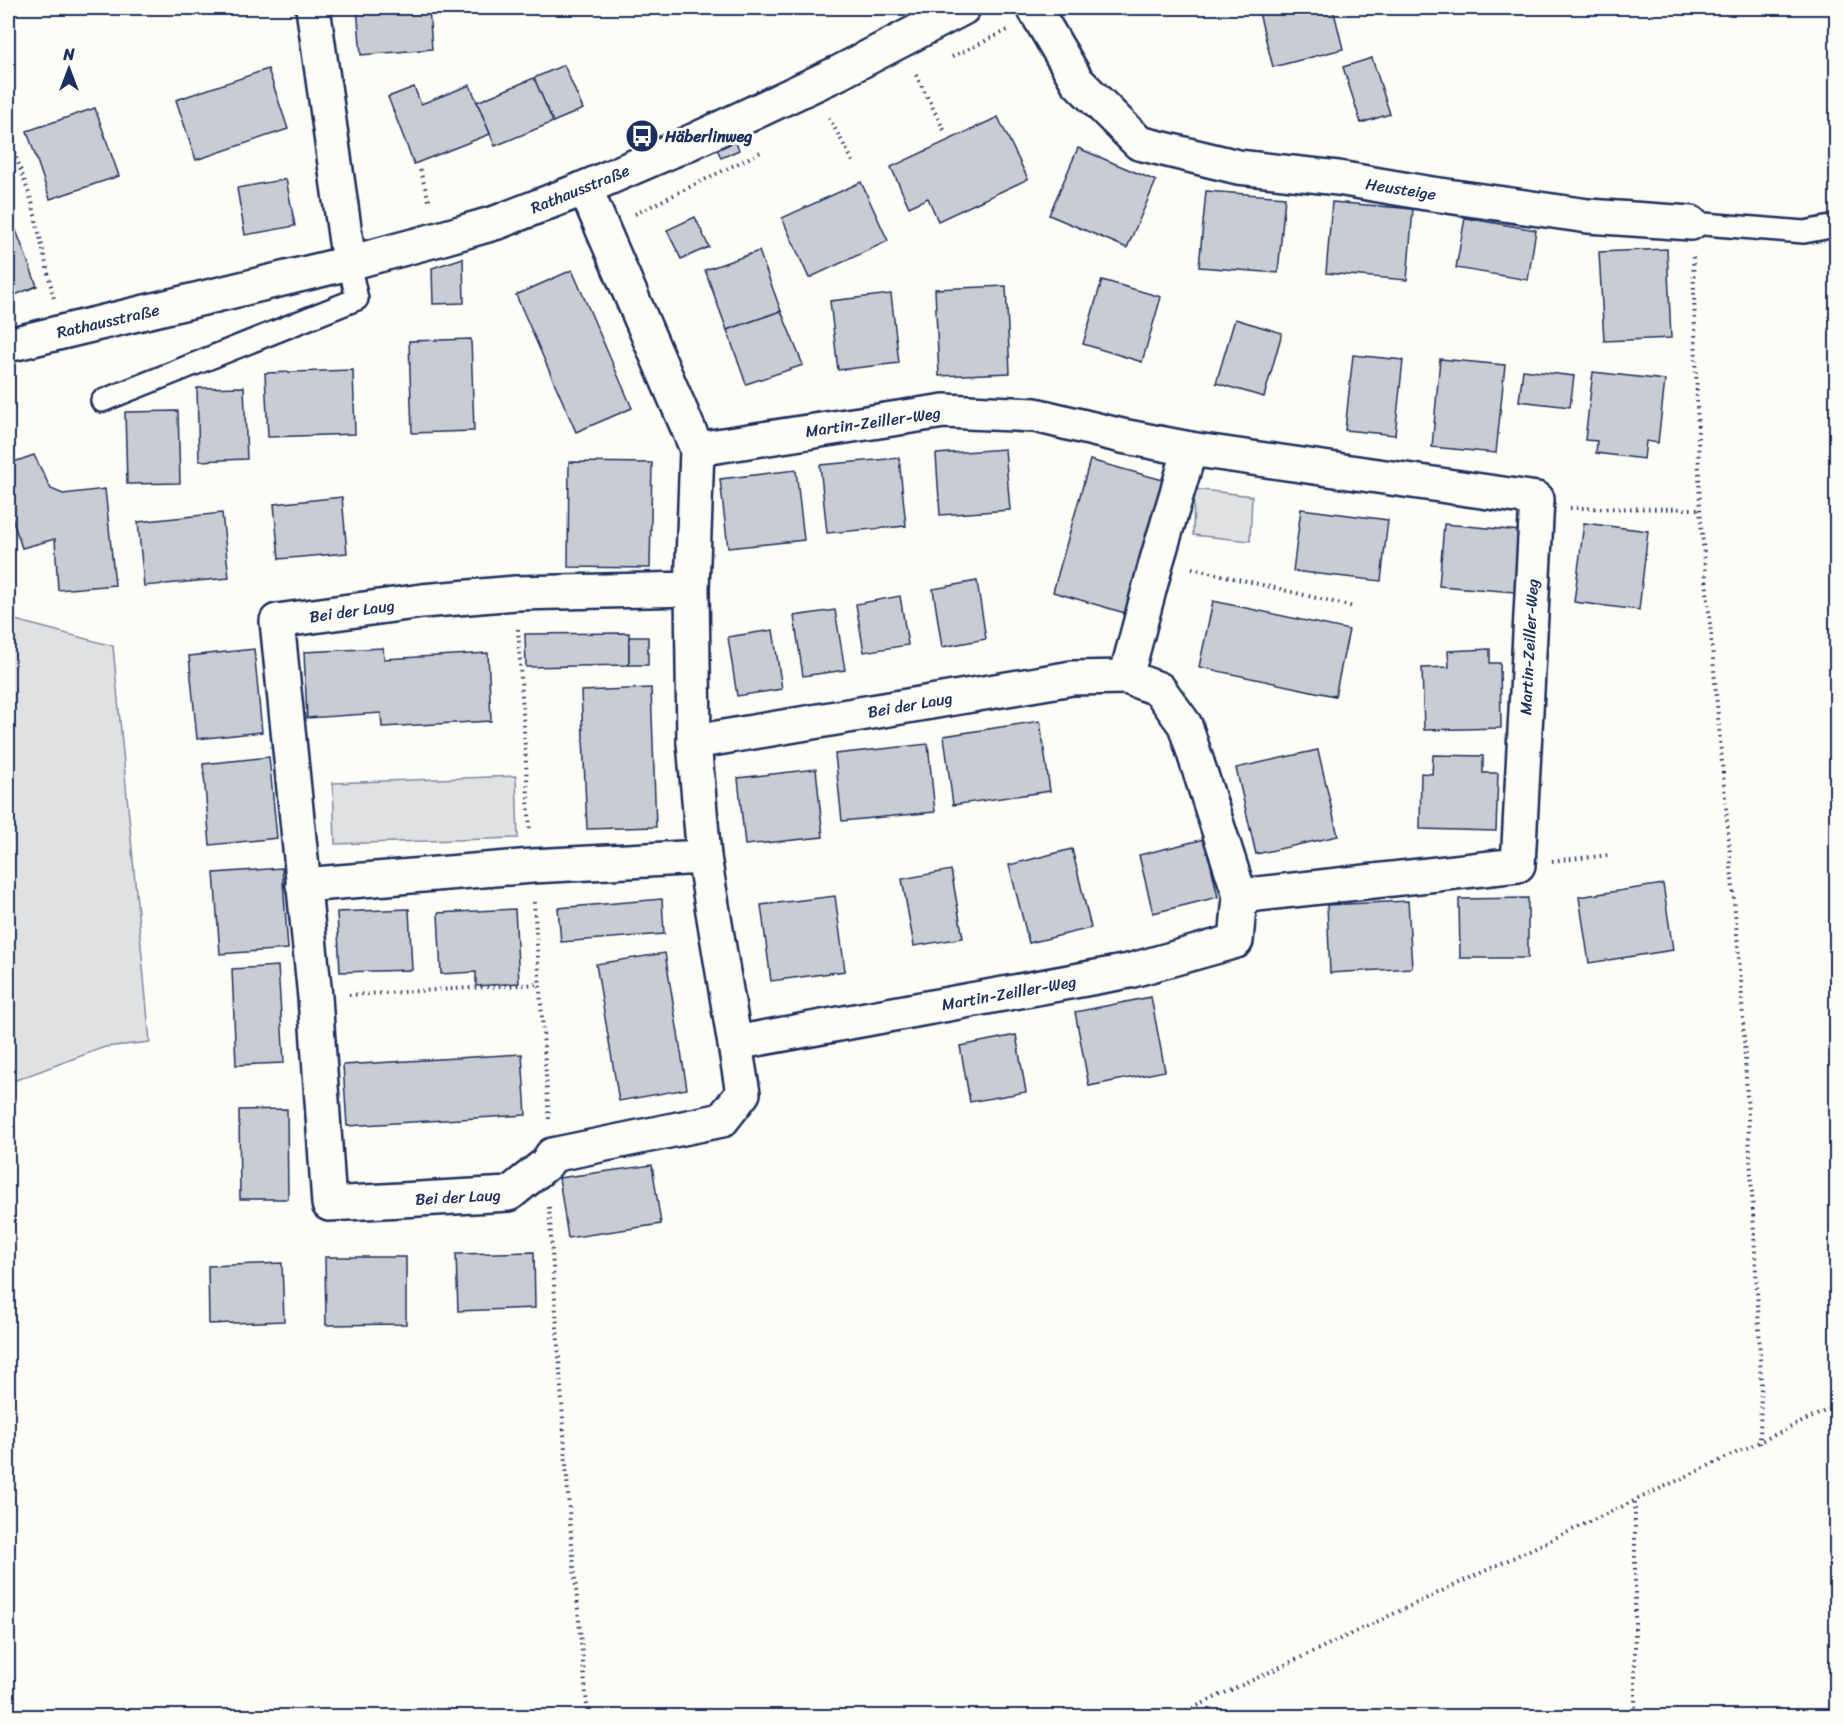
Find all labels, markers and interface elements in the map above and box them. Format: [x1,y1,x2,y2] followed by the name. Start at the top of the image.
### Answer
[39,39,99,99] north arrow
[62,40,75,69] text: N
[624,118,660,154] bus stop icon: Häberlinweg
[664,122,752,151] place label: Häberlinweg
[526,156,634,222] street label: Rathausstraße
[1364,169,1438,209] street label: Heusteige
[54,295,162,347] street label: Rathausstraße
[804,398,942,446] street label: Martin-Zeiller-Weg
[1511,578,1547,716] street label: Martin-Zeiller-Weg
[307,591,397,631] street label: Bei der Laug
[865,683,955,727] street label: Bei der Laug
[939,967,1079,1019] street label: Martin-Zeiller-Weg
[414,1180,502,1214] street label: Bei der Laug

